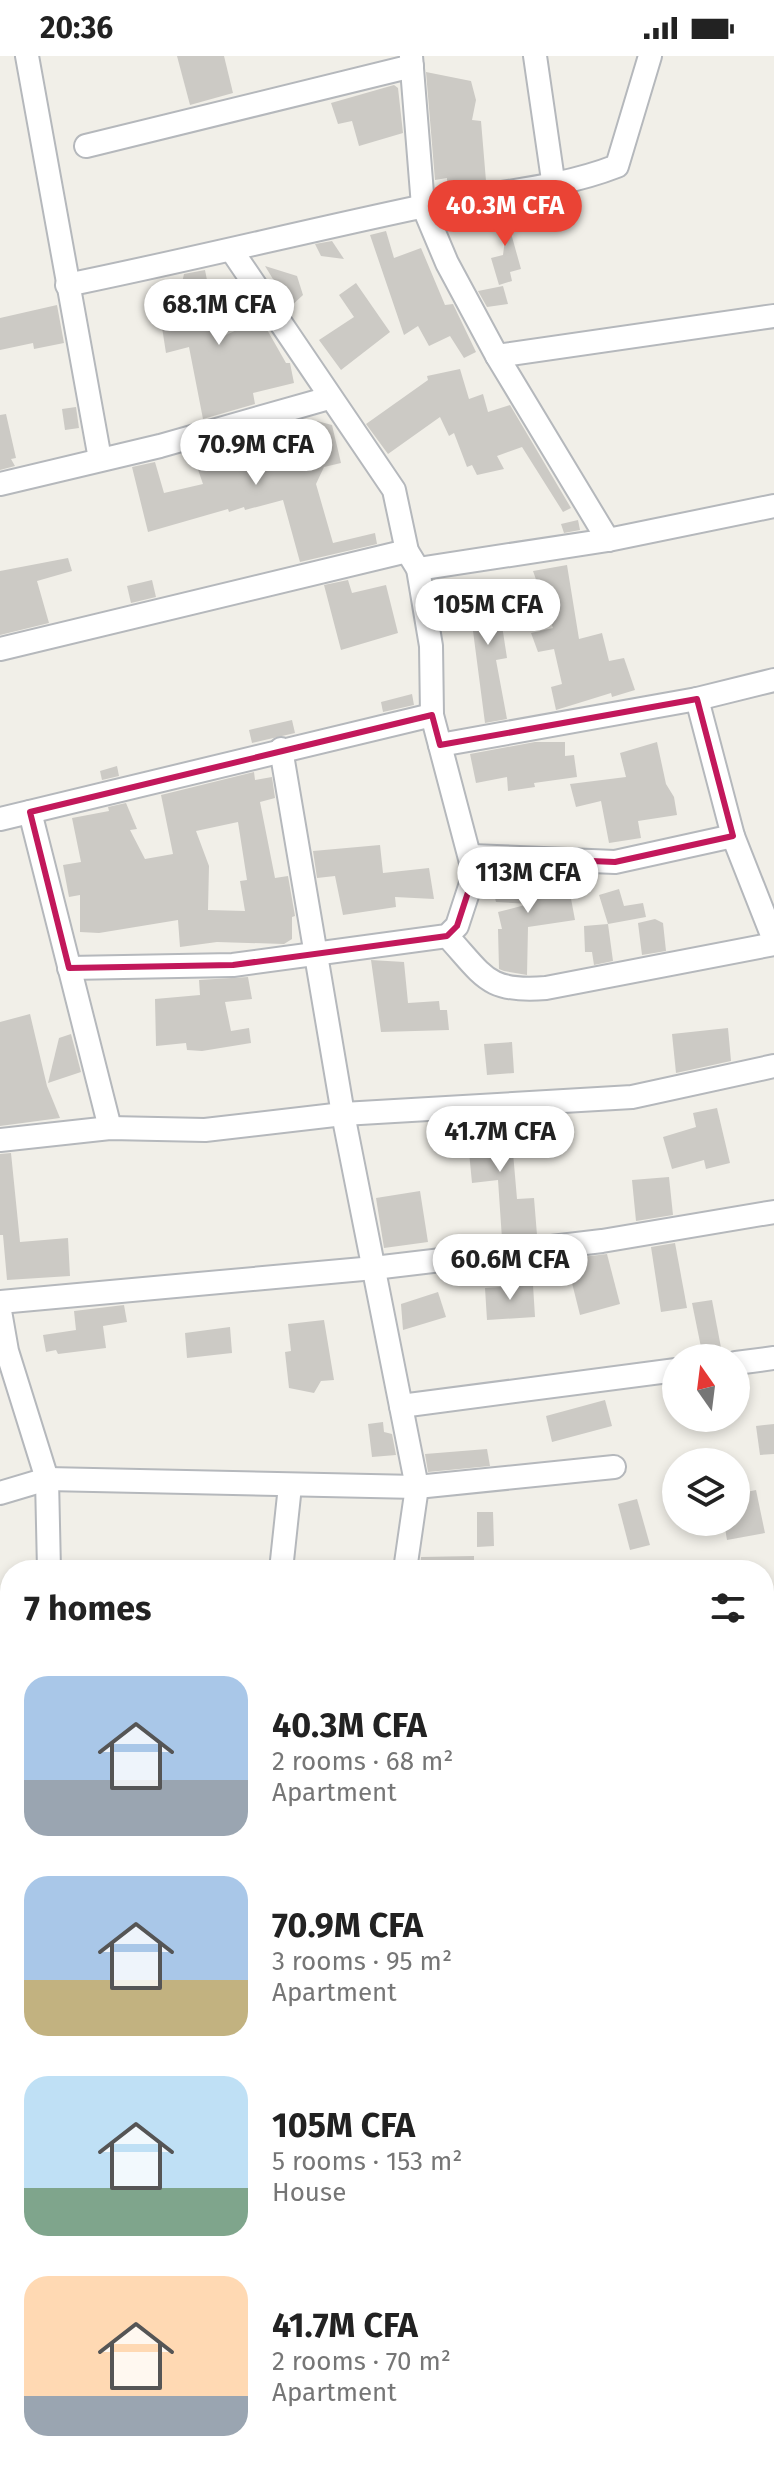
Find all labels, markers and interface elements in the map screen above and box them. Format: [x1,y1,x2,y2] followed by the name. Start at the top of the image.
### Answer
[40,10,113,46] text: 20:36
[413,180,597,248] pin: 40.3M CFA
[446,190,564,221] text: 40.3M CFA
[127,279,311,347] pin: 68.1M CFA
[162,289,276,320] text: 68.1M CFA
[164,419,348,487] pin: 70.9M CFA
[198,429,314,460] text: 70.9M CFA
[405,579,571,647] pin: 105M CFA
[433,589,543,620] text: 105M CFA
[445,847,611,915] pin: 113M CFA
[475,857,581,888] text: 113M CFA
[408,1106,592,1174] pin: 41.7M CFA
[444,1116,556,1147] text: 41.7M CFA
[418,1234,602,1302] pin: 60.6M CFA
[451,1244,569,1275] text: 60.6M CFA
[662,1344,750,1432] north arrow
[662,1344,750,1536] map controls
[662,1448,750,1536] button: layers
[706,1586,750,1630] icon: filters
[24,1588,151,1629] text: 7 homes
[272,1705,427,1746] text: 40.3M CFA
[88,1708,184,1804] icon: home
[272,1746,453,1777] text: 2 rooms · 68 m²
[272,1777,397,1808] text: Apartment
[272,1905,423,1946] text: 70.9M CFA
[88,1908,184,2004] icon: home
[272,1946,452,1977] text: 3 rooms · 95 m²
[272,1977,397,2008] text: Apartment
[272,2105,415,2146] text: 105M CFA
[88,2108,184,2204] icon: home
[272,2146,463,2177] text: 5 rooms · 153 m²
[272,2177,346,2208] text: House
[272,2305,418,2346] text: 41.7M CFA
[88,2308,184,2404] icon: home
[272,2346,451,2377] text: 2 rooms · 70 m²
[272,2377,397,2408] text: Apartment

